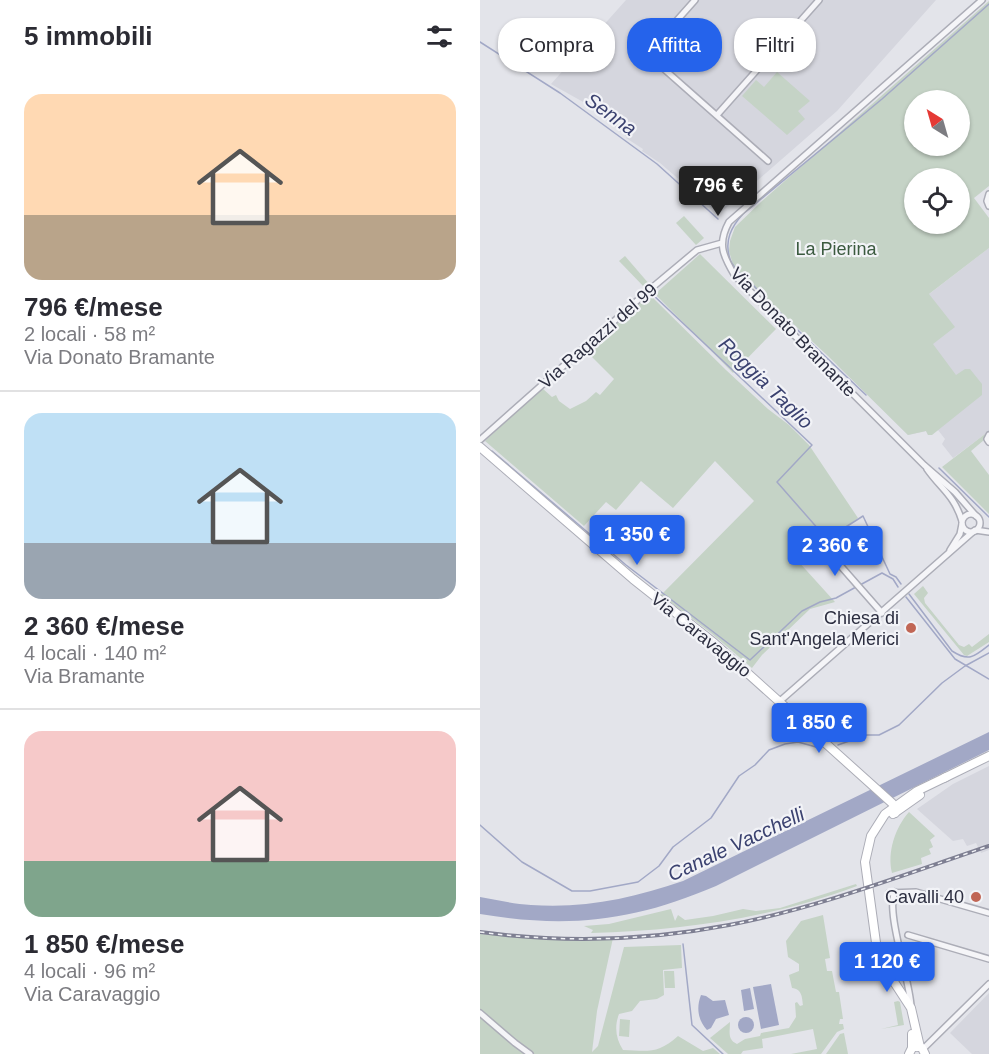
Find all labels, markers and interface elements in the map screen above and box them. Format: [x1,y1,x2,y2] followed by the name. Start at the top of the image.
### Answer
[498,18,615,72] chip: Compra
[627,18,722,72] chip: Affitta
[734,18,816,72] chip: Filtri
[423,20,456,53] icon: filters
[24,21,153,51] text: 5 immobili
[581,88,641,140] water label: Senna
[904,90,970,156] north arrow
[904,90,970,234] map controls
[186,133,294,241] icon: home
[676,166,760,217] pin: 796 €
[904,168,970,234] button: locate
[693,174,743,196] text: 796 €
[795,239,878,259] park label: La Pierina
[726,263,860,401] street label: Via Donato Bramante
[535,279,661,393] street label: Via Ragazzi del 99
[24,292,163,322] text: 796 €/mese
[24,323,155,345] text: 2 locali · 58 m²
[715,333,817,433] water label: Roggia Taglio
[24,346,215,368] text: Via Donato Bramante
[186,452,294,560] icon: home
[582,515,692,566] pin: 1 350 €
[604,523,670,545] text: 1 350 €
[780,526,890,577] pin: 2 360 €
[802,534,868,556] text: 2 360 €
[647,589,755,681] street label: Via Caravaggio
[749,608,899,649] place label: Chiesa di Sant'Angela Merici
[24,611,184,641] text: 2 360 €/mese
[904,621,918,635] marker: Chiesa di Sant'Angela Merici
[24,642,166,664] text: 4 locali · 140 m²
[24,665,145,687] text: Via Bramante
[764,703,874,754] pin: 1 850 €
[786,711,852,733] text: 1 850 €
[186,770,294,878] icon: home
[664,802,808,885] water label: Canale Vacchelli
[885,887,964,907] place label: Cavalli 40
[969,890,983,904] marker: Cavalli 40
[24,929,184,959] text: 1 850 €/mese
[832,942,942,993] pin: 1 120 €
[854,950,920,972] text: 1 120 €
[24,960,155,982] text: 4 locali · 96 m²
[24,983,160,1005] text: Via Caravaggio

